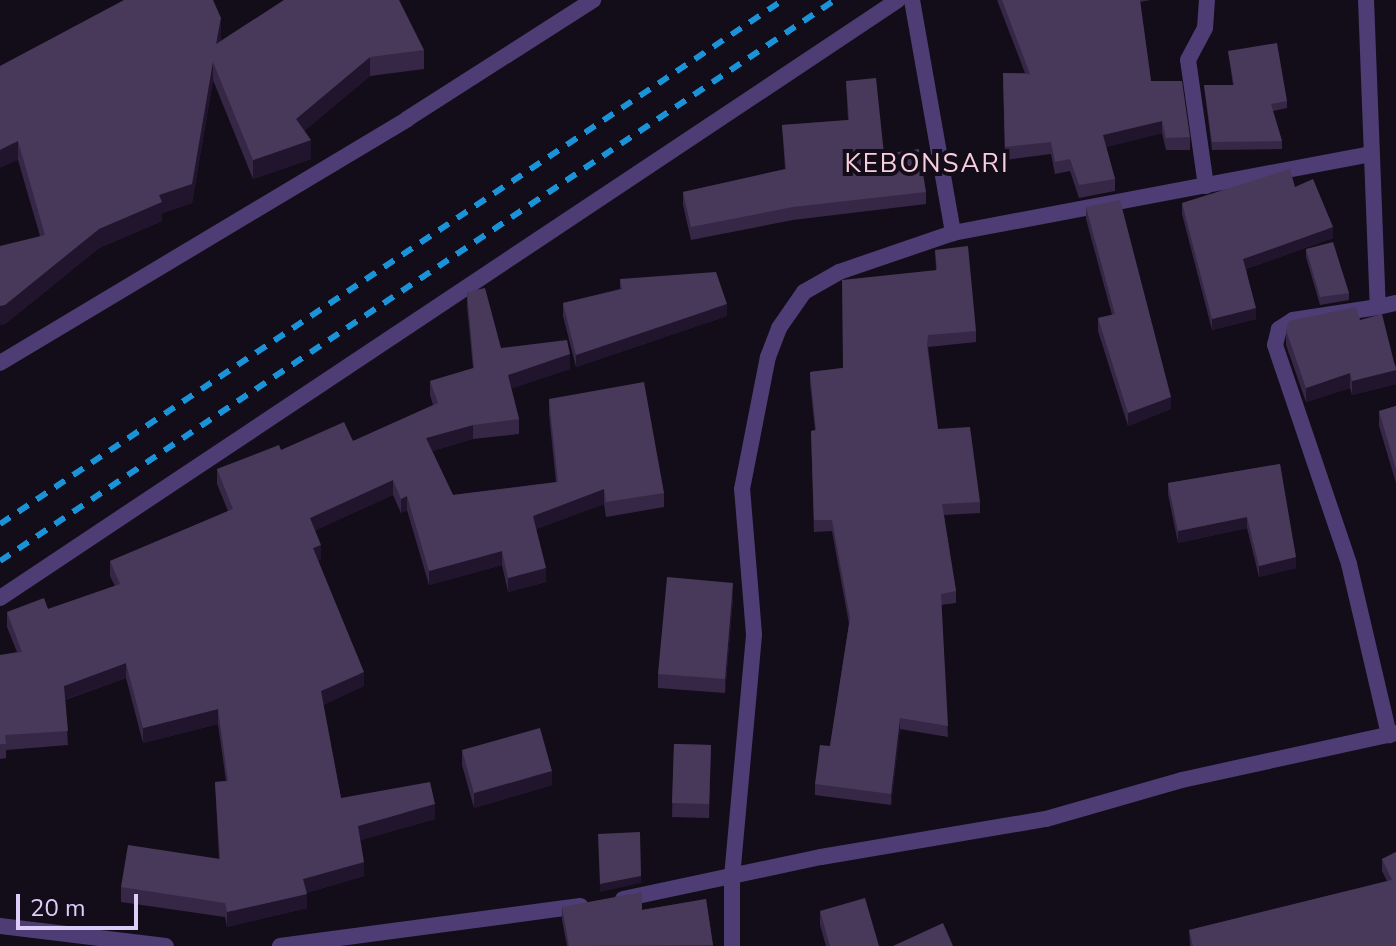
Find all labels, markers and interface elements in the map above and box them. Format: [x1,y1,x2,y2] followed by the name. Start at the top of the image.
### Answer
[844,148,1010,180] district label: KEBONSARI
[20,878,142,928] scale bar
[30,892,86,924] text: 20 m

